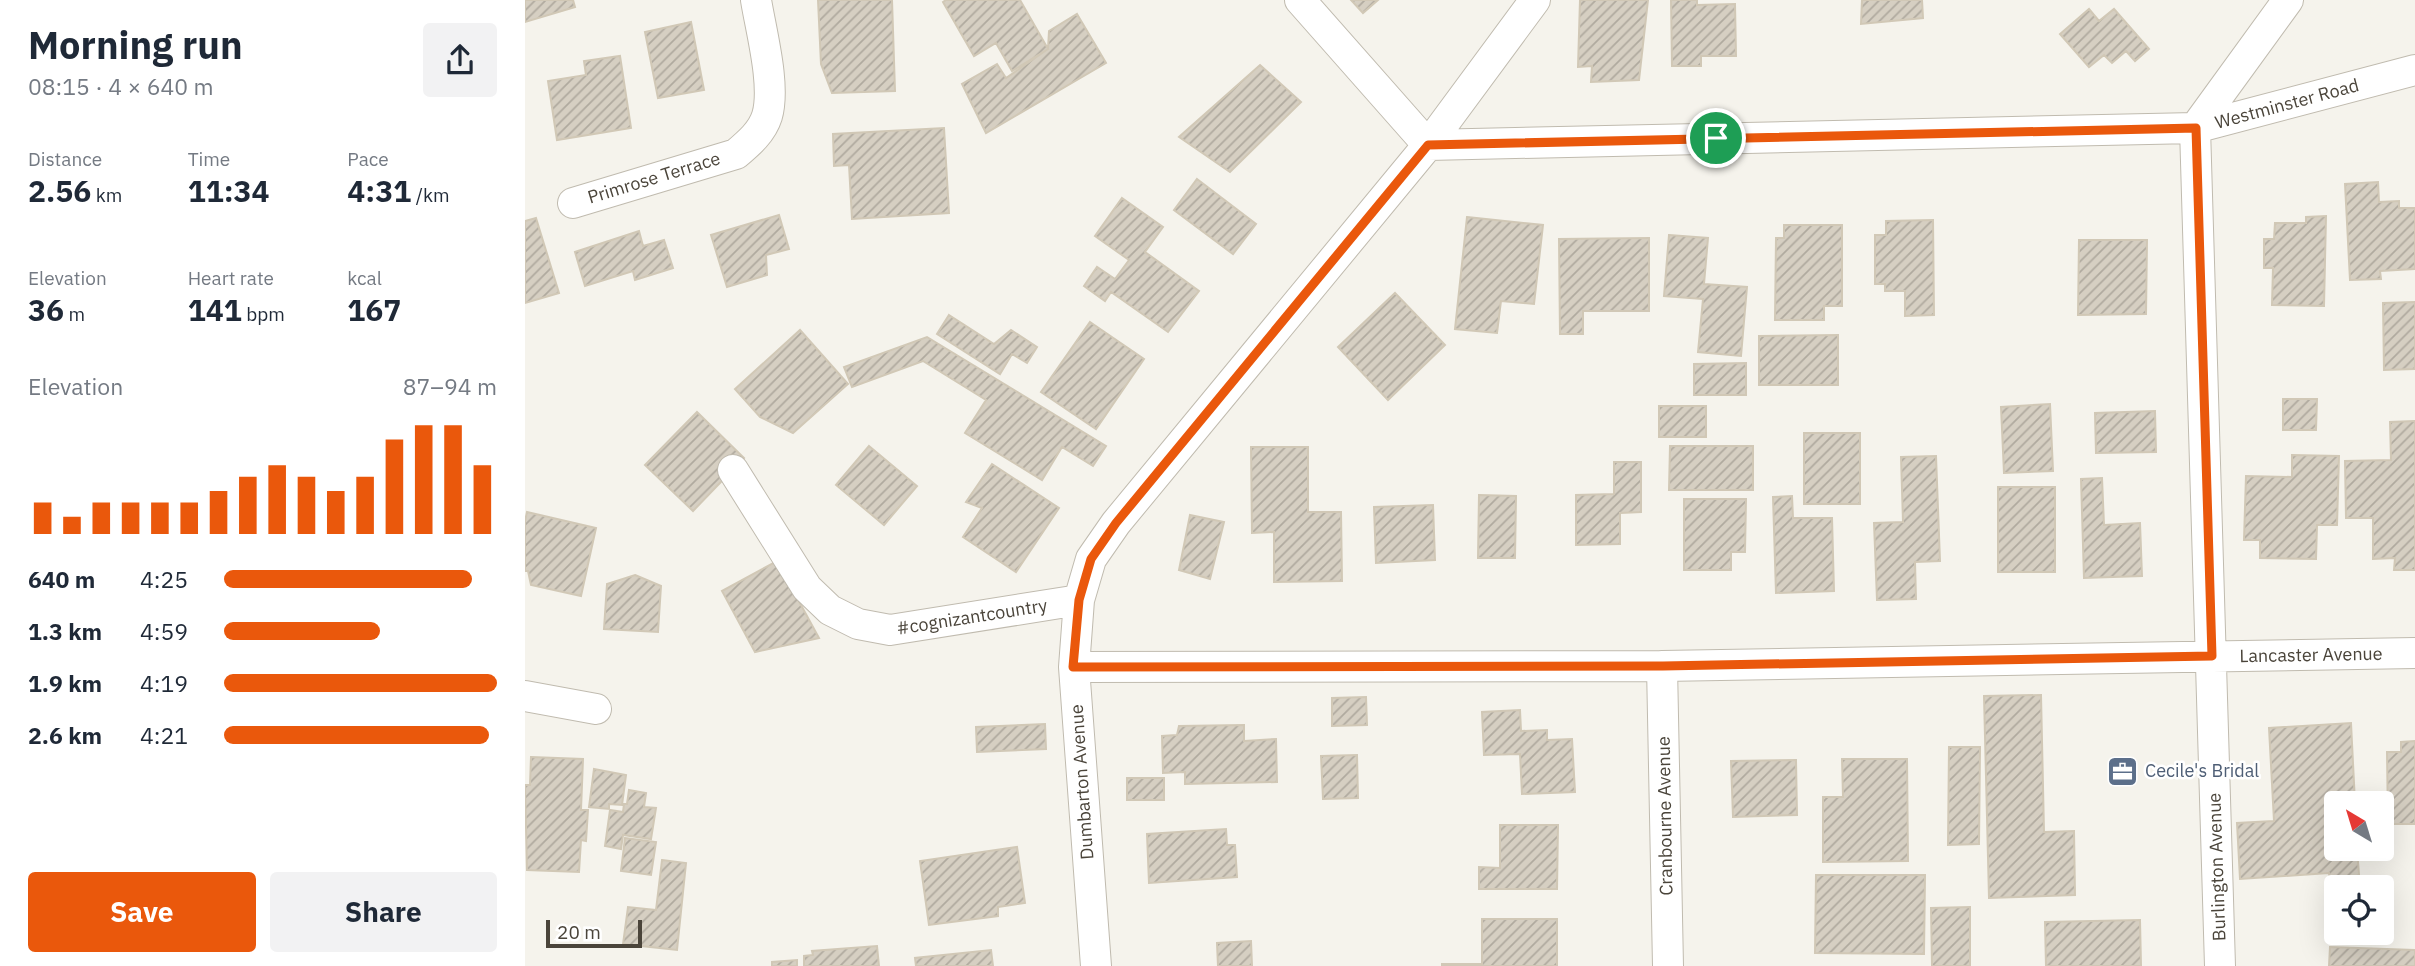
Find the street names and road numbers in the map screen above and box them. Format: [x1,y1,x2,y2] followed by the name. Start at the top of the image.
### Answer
[2212,73,2361,134] street label: Westminster Road
[585,146,723,209] street label: Primrose Terrace
[895,593,1049,640] street label: #cognizantcountry
[2239,642,2383,667] street label: Lancaster Avenue
[1065,703,1098,860] street label: Dumbarton Avenue
[1652,736,1677,896] street label: Cranbourne Avenue
[2202,792,2231,942] street label: Burlington Avenue

